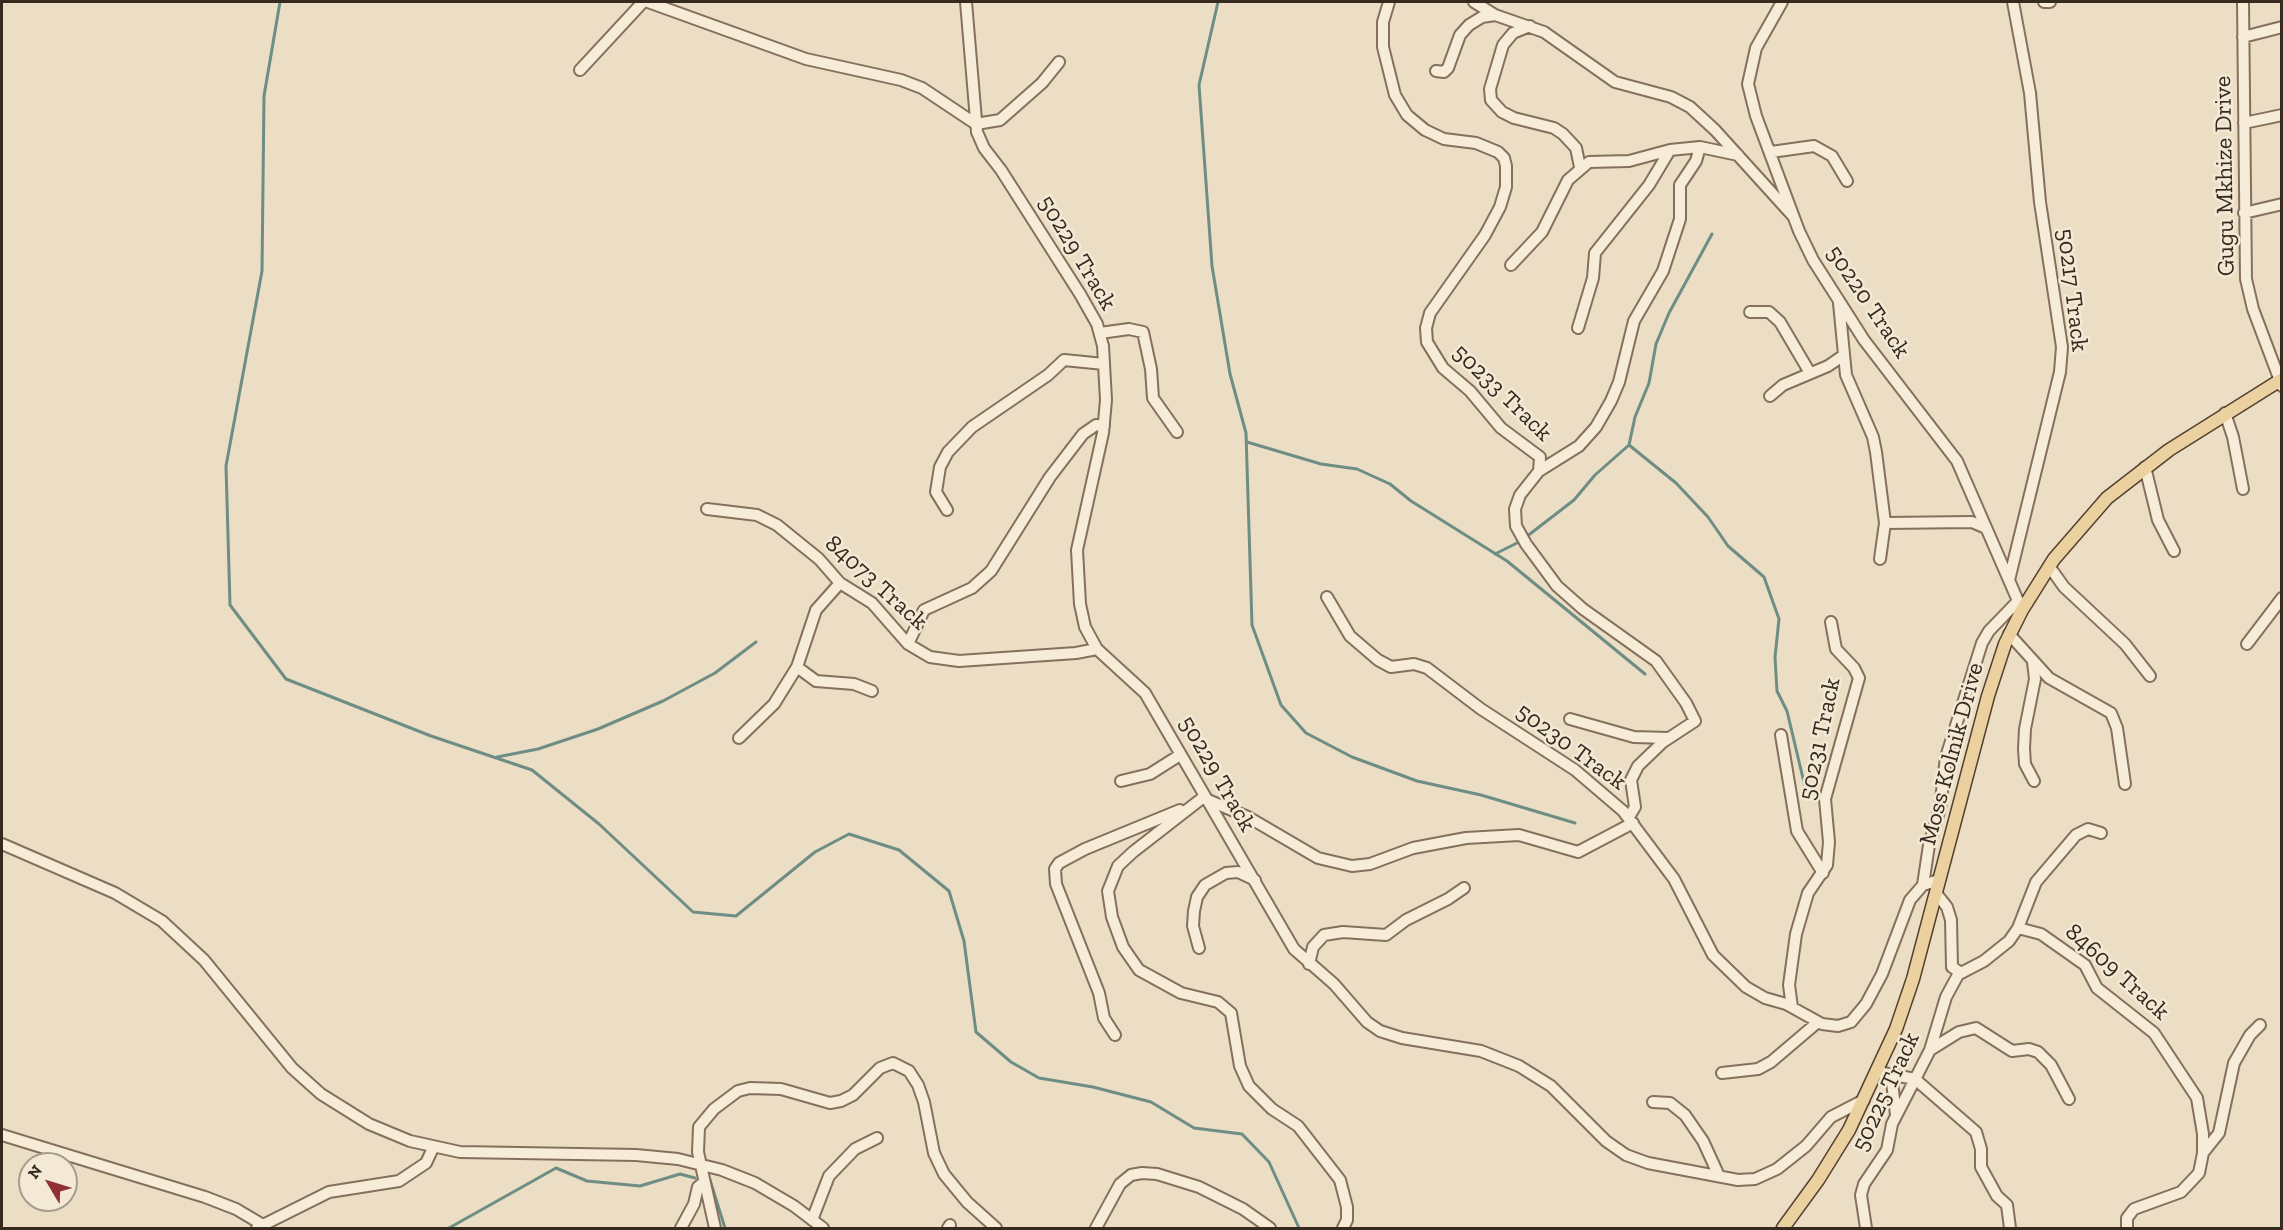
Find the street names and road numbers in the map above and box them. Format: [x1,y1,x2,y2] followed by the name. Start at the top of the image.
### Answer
[2209,76,2241,276] street label: Gugu Mkhize Drive
[1031,190,1123,316] street label: 50229 Track
[2050,227,2094,353] street label: 50217 Track
[1820,240,1916,364] street label: 50220 Track
[1446,338,1558,448] street label: 50233 Track
[819,530,933,636] street label: 84073 Track
[1914,660,1990,848] street label: Moss Kolnik Drive
[1793,675,1847,803] street label: 50231 Track
[1510,697,1632,797] street label: 50230 Track
[1172,711,1262,837] street label: 50229 Track
[2059,918,2175,1026] street label: 84609 Track
[1846,1028,1926,1156] street label: 50225 Track

